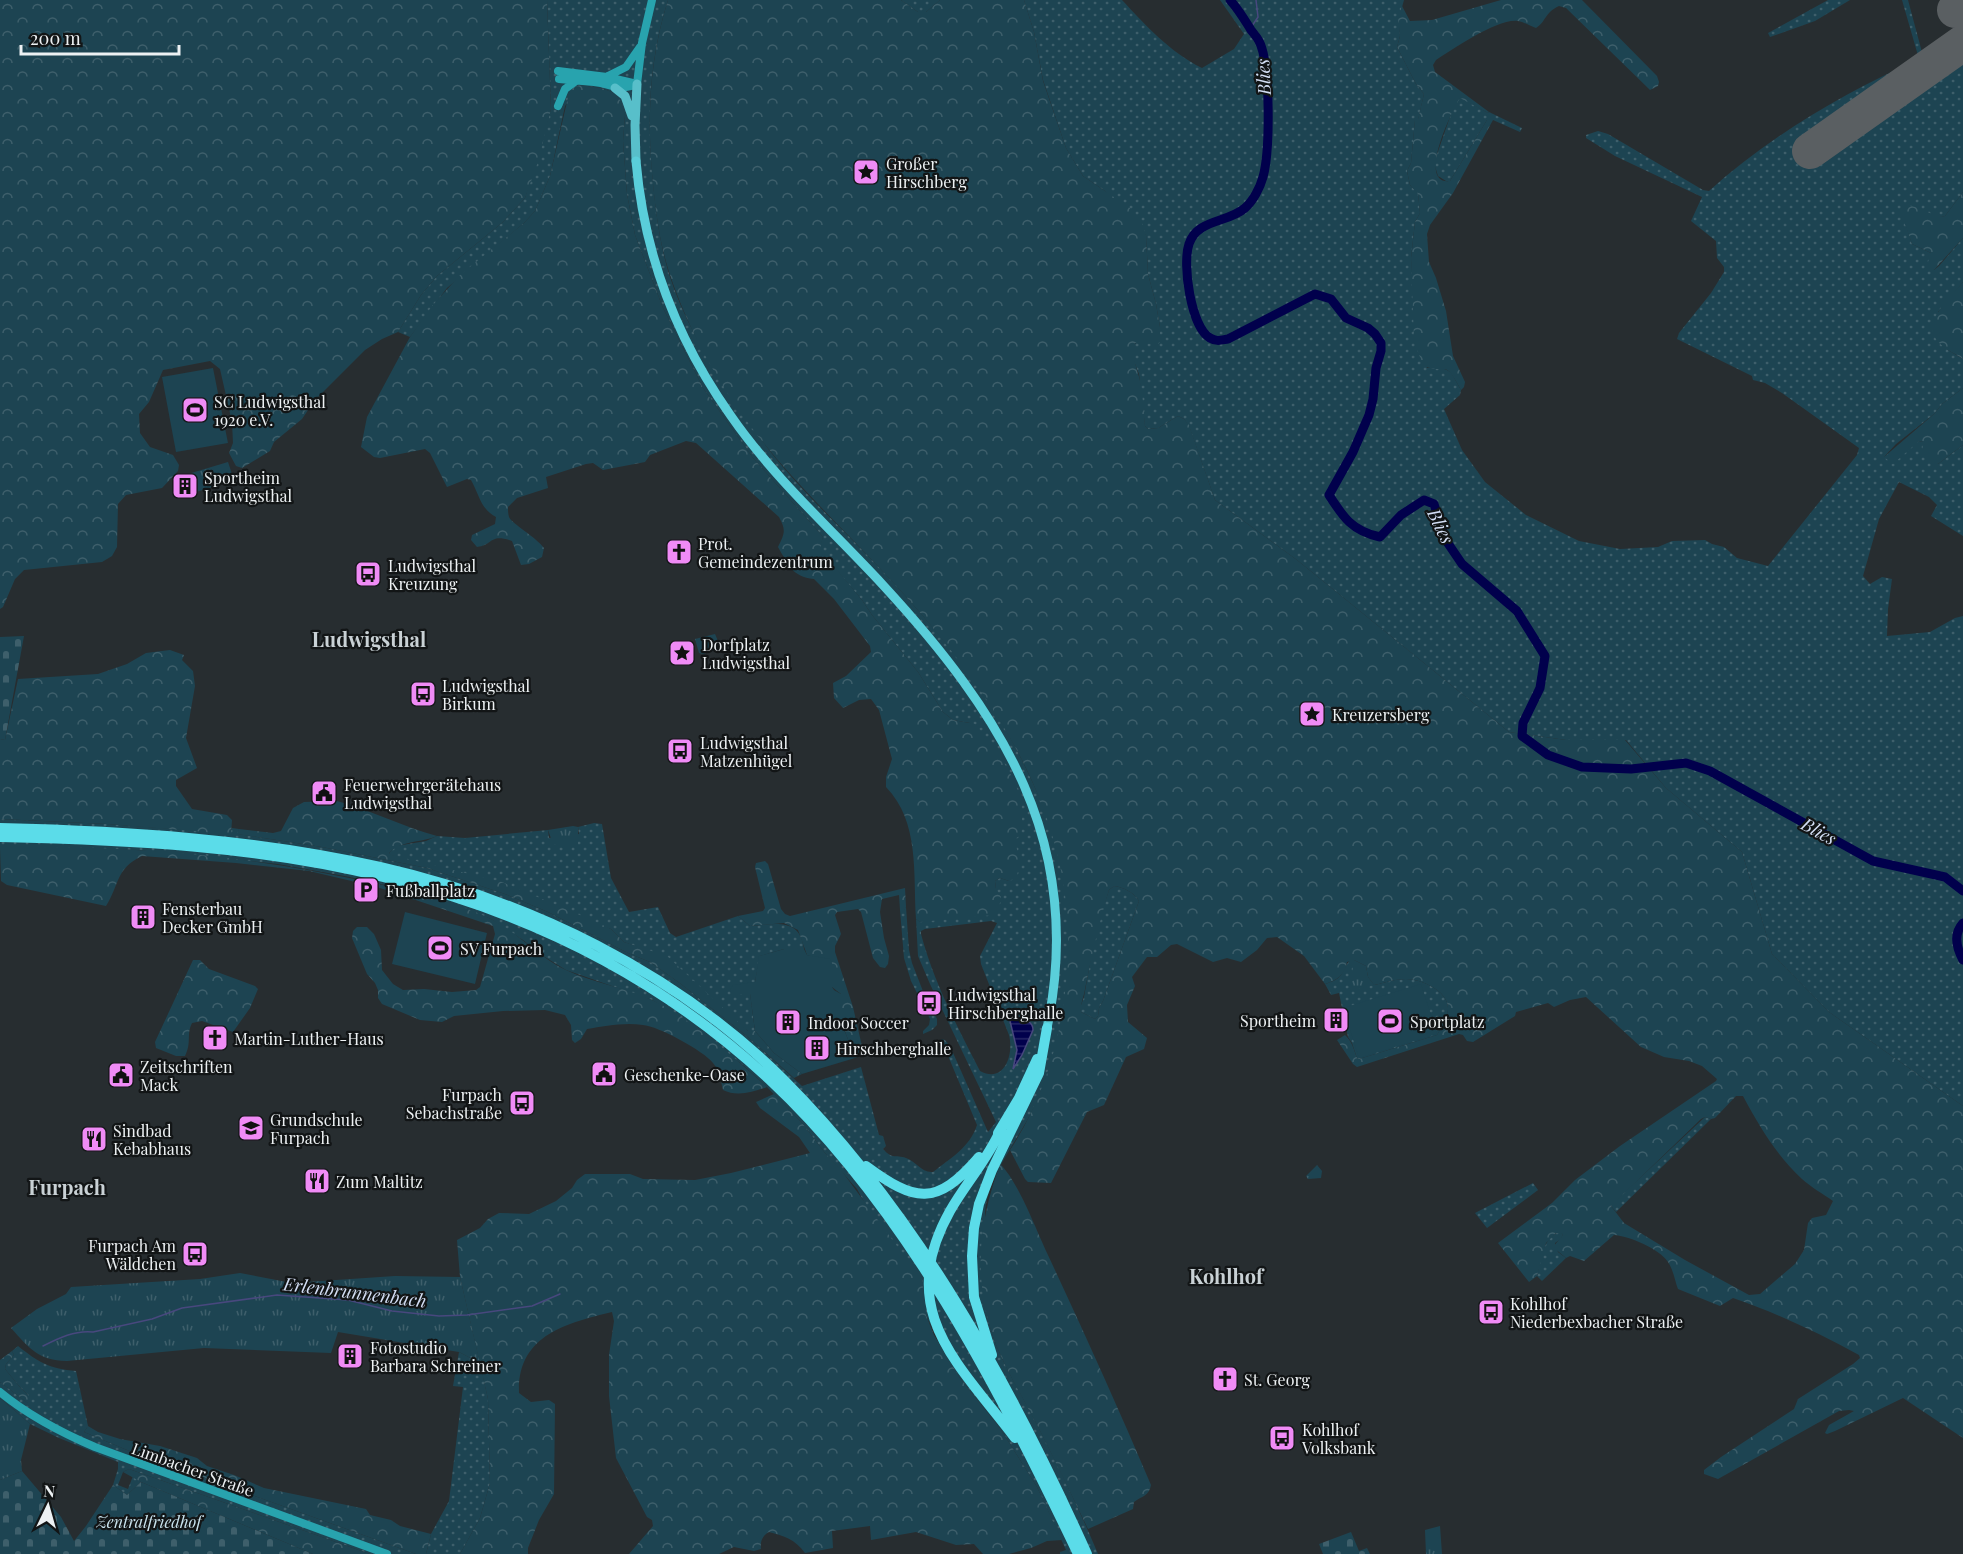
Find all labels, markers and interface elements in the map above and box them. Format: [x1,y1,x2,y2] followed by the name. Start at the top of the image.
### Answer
[21,18,178,56] scale bar
[30,26,81,50] text: 200 m
[1250,58,1276,97] water label: Blies
[886,153,967,192] place label: Großer Hirschberg
[851,157,881,187] place icon: Großer Hirschberg
[214,391,326,430] place label: SC Ludwigsthal 1920 e.V.
[180,395,210,425] sports icon: SC Ludwigsthal 1920 e.V.
[204,467,293,506] place label: Sportheim Ludwigsthal
[170,471,200,501] building icon: Sportheim Ludwigsthal
[1422,503,1460,548] water label: Blies
[698,533,833,572] place label: Prot. Gemeindezentrum
[664,537,694,567] church icon: Prot. Gemeindezentrum
[388,555,477,594] place label: Ludwigsthal Kreuzung
[353,559,383,589] bus stop icon: Ludwigsthal Kreuzung
[312,625,426,652] district label: Ludwigsthal
[702,634,791,673] place label: Dorfplatz Ludwigsthal
[667,638,697,668] place icon: Dorfplatz Ludwigsthal
[442,675,531,714] place label: Ludwigsthal Birkum
[408,679,438,709] bus stop icon: Ludwigsthal Birkum
[1297,699,1327,729] place icon: Kreuzersberg
[1332,704,1430,725] place label: Kreuzersberg
[700,732,793,771] place label: Ludwigsthal Matzenhügel
[665,736,695,766] bus stop icon: Ludwigsthal Matzenhügel
[344,774,501,813] place label: Feuerwehrgerätehaus Ludwigsthal
[309,778,339,808] public building icon: Feuerwehrgerätehaus Ludwigsthal
[1796,811,1841,850] water label: Blies
[351,875,381,905] parking icon: Fußballplatz
[386,880,475,901] place label: Fußballplatz
[162,898,263,937] place label: Fensterbau Decker GmbH
[128,902,158,932] building icon: Fensterbau Decker GmbH
[425,933,455,963] sports icon: SV Furpach
[460,938,543,959] place label: SV Furpach
[948,984,1063,1023] place label: Ludwigsthal Hirschberghalle
[914,988,944,1018] bus stop icon: Ludwigsthal Hirschberghalle
[1321,1005,1351,1035] building icon: Sportheim
[1375,1006,1405,1036] sports icon: Sportplatz
[773,1007,803,1037] building icon: Indoor Soccer
[1240,1010,1316,1031] place label: Sportheim
[1410,1011,1485,1032] place label: Sportplatz
[808,1012,909,1033] place label: Indoor Soccer
[200,1023,230,1053] church icon: Martin-Luther-Haus
[234,1028,384,1049] place label: Martin-Luther-Haus
[802,1033,832,1063] building icon: Hirschberghalle
[836,1038,951,1059] place label: Hirschberghalle
[140,1056,233,1095] place label: Zeitschriften Mack
[589,1059,619,1089] public building icon: Geschenke-Oase
[106,1060,136,1090] public building icon: Zeitschriften Mack
[624,1064,745,1085] place label: Geschenke-Oase
[406,1084,503,1123] place label: Furpach Sebachstraße
[507,1088,537,1118] bus stop icon: Furpach Sebachstraße
[270,1109,363,1148] place label: Grundschule Furpach
[236,1113,266,1143] school or university icon: Grundschule Furpach
[113,1120,191,1159] place label: Sindbad Kebabhaus
[79,1124,109,1154] restaurant icon: Sindbad Kebabhaus
[302,1166,332,1196] restaurant icon: Zum Maltitz
[336,1171,423,1192] place label: Zum Maltitz
[28,1173,106,1200] district label: Furpach
[88,1235,176,1274] place label: Furpach Am Wäldchen
[180,1239,210,1269] bus stop icon: Furpach Am Wäldchen
[1189,1262,1265,1289] district label: Kohlhof
[281,1271,428,1313] water label: Erlenbrunnenbach
[1510,1293,1683,1332] place label: Kohlhof Niederbexbacher Straße
[1476,1297,1506,1327] bus stop icon: Kohlhof Niederbexbacher Straße
[370,1337,501,1376] place label: Fotostudio Barbara Schreiner
[335,1341,365,1371] building icon: Fotostudio Barbara Schreiner
[1210,1364,1240,1394] church icon: St. Georg
[1244,1369,1311,1390] place label: St. Georg
[1301,1419,1376,1458] place label: Kohlhof Volksbank
[1267,1423,1297,1453] bus stop icon: Kohlhof Volksbank
[129,1437,257,1501] street label: Limbacher Straße
[18,1476,78,1536] north arrow
[43,1480,56,1502] text: N
[96,1511,204,1532] park label: Zentralfriedhof

